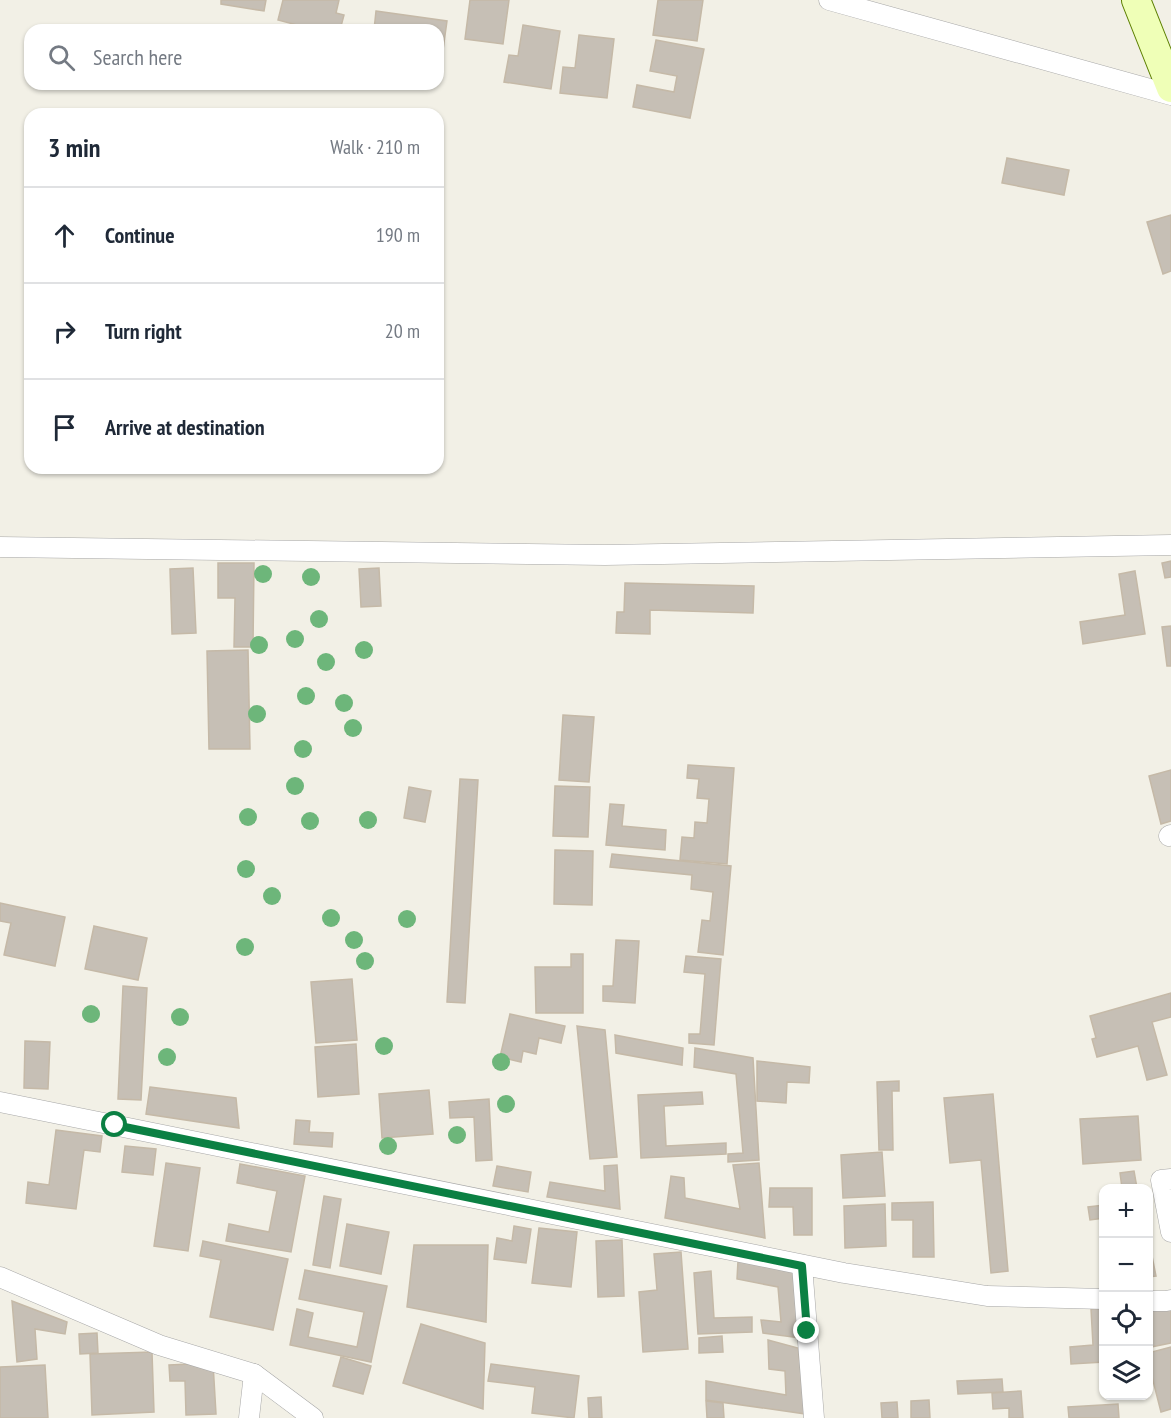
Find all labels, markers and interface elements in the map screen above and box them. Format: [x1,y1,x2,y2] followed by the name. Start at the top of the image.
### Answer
[24,24,444,90] search box
[45,41,78,74] icon: search
[93,43,182,71] text: Search here
[48,131,101,164] text: 3 min
[330,134,420,160] text: Walk · 210 m
[48,219,81,252] icon: ahead
[105,221,175,249] text: Continue
[376,222,420,248] text: 190 m
[48,315,81,348] icon: right
[105,317,182,345] text: Turn right
[385,318,420,344] text: 20 m
[48,411,81,444] icon: arrive
[105,413,265,441] text: Arrive at destination
[101,1111,127,1137] route start
[1099,1184,1153,1400] map controls
[1099,1184,1153,1238] button: +
[1099,1238,1153,1292] button: −
[1099,1292,1153,1346] button: locate
[793,1317,819,1343] route end
[1099,1346,1153,1400] button: layers

